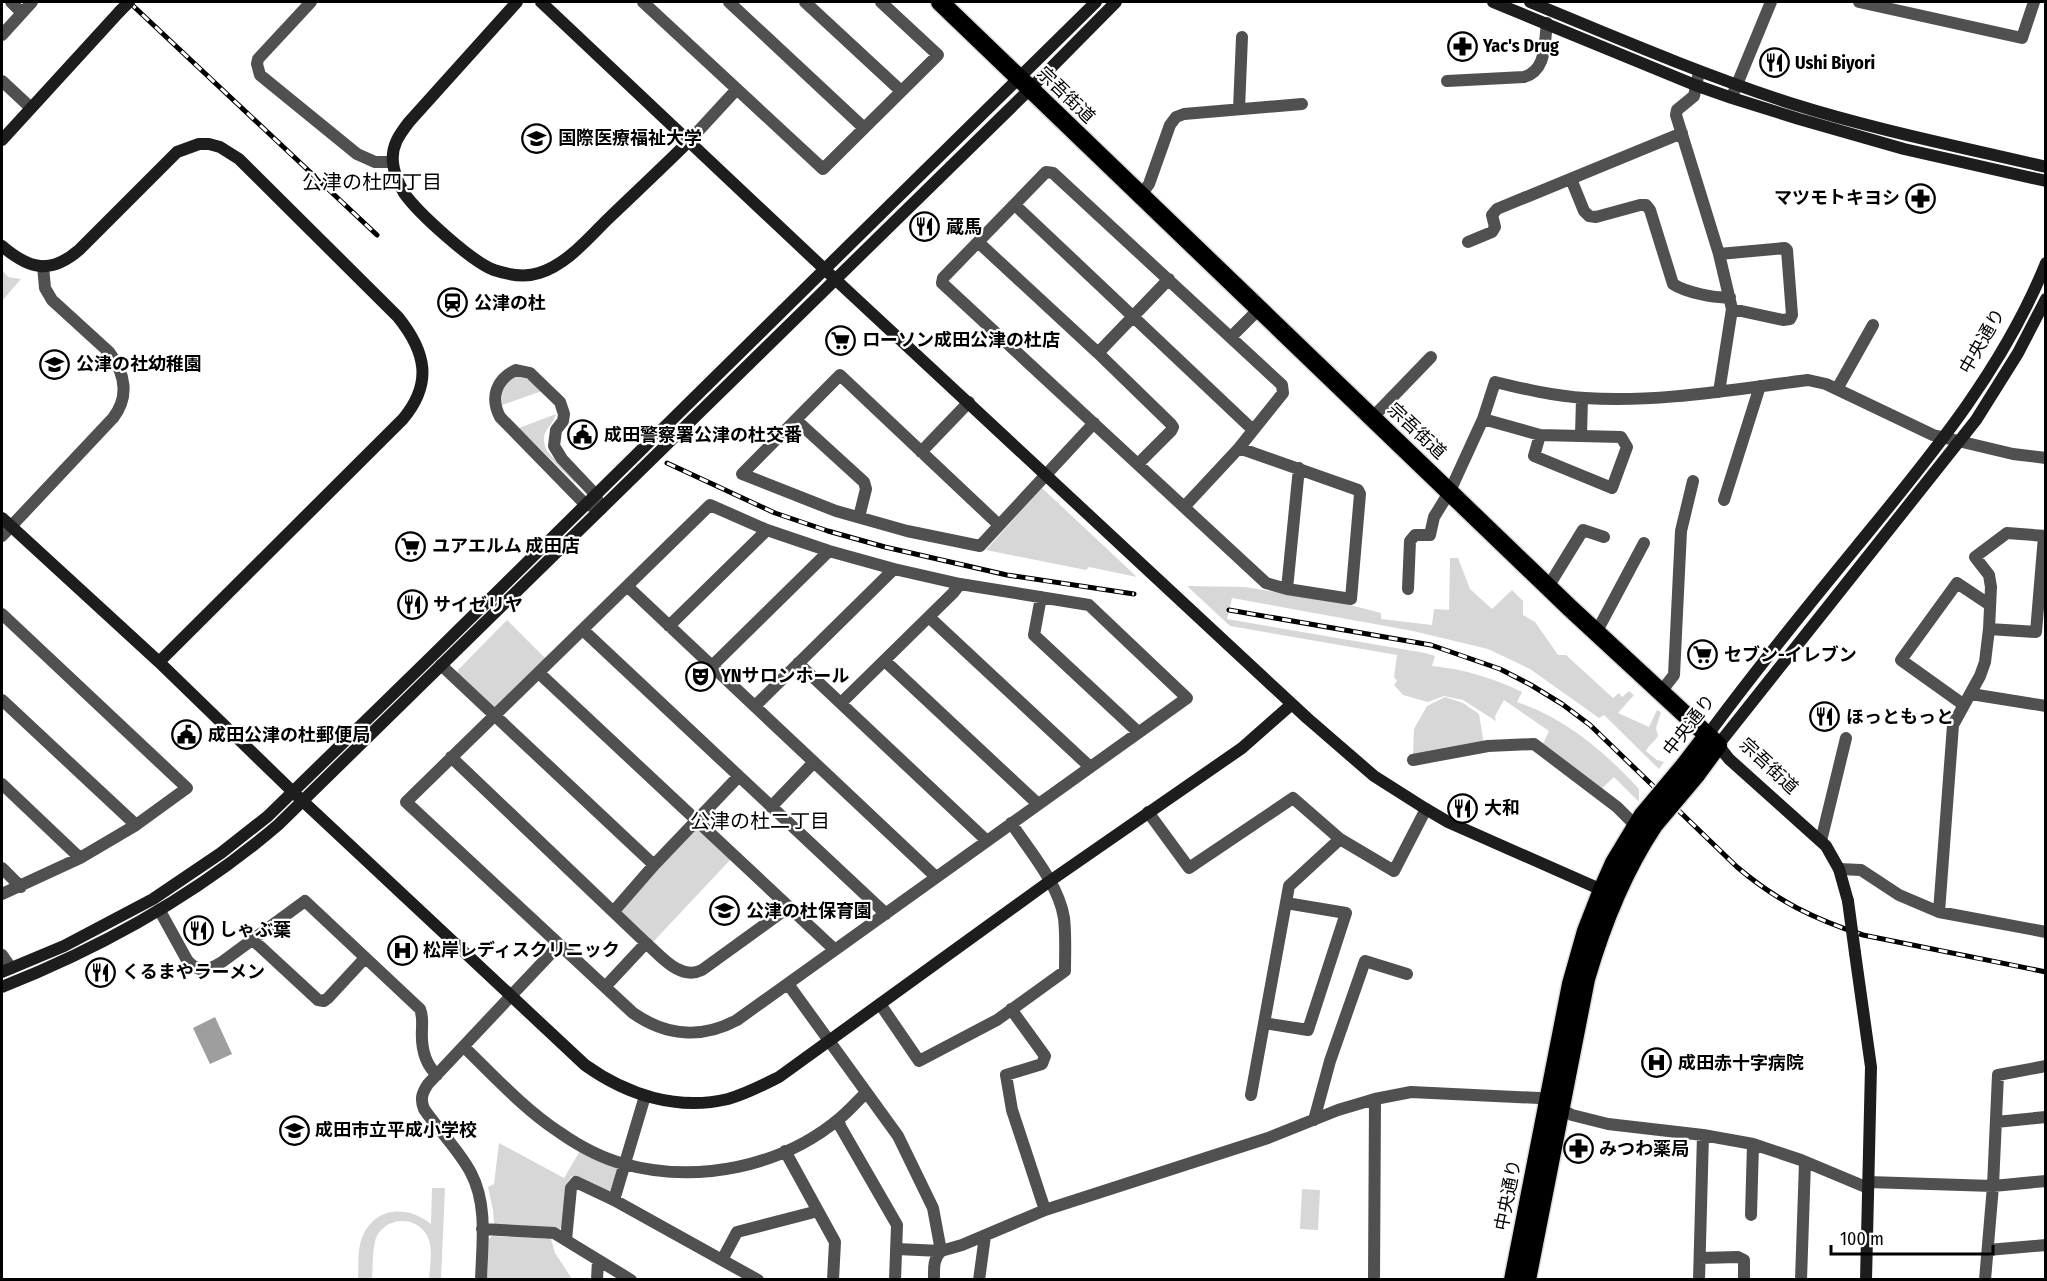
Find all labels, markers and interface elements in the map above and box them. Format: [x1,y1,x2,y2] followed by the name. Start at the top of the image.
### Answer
[1446,30,1478,62] pharmacy icon: Yac's Drug
[1482,35,1559,57] place label: Yac's Drug
[1758,47,1790,79] restaurant icon: Ushi Biyori
[1795,52,1875,74] place label: Ushi Biyori
[1032,62,1100,128] street label: 宗吾街道
[521,122,553,154] school or university icon: 国際医療福祉大学
[558,127,702,149] place label: 国際医療福祉大学
[302,170,442,194] district label: 公津の杜四丁目
[1905,182,1937,214] pharmacy icon: マツモトキヨシ
[1774,187,1900,209] place label: マツモトキヨシ
[909,211,941,243] restaurant icon: 蔵馬
[946,216,982,238] place label: 蔵馬
[437,287,469,319] station icon: 公津の杜
[474,292,546,314] place label: 公津の杜
[1954,304,2010,378] street label: 中央通り
[825,324,857,356] supermarket icon: ローソン成田公津の杜店
[862,329,1060,351] place label: ローソン成田公津の杜店
[39,348,71,380] school or university icon: 公津の社幼稚園
[76,353,202,375] place label: 公津の社幼稚園
[1383,398,1451,464] street label: 宗吾街道
[567,419,599,451] public building icon: 成田警察署公津の杜交番
[604,424,802,446] place label: 成田警察署公津の杜交番
[395,530,427,562] supermarket icon: ユアエルム 成田店
[432,535,579,557] place label: ユアエルム 成田店
[396,589,428,621] restaurant icon: サイゼリヤ
[433,594,523,616] place label: サイゼリヤ
[1687,639,1719,671] supermarket icon: セブン-イレブン
[1724,644,1857,666] place label: セブン-イレブン
[684,660,716,692] theatre icon: YNサロンホール
[720,665,850,687] place label: YNサロンホール
[1658,690,1720,760] street label: 中央通り
[1809,701,1841,733] restaurant icon: ほっともっと
[1846,706,1954,728] place label: ほっともっと
[171,719,203,751] public building icon: 成田公津の杜郵便局
[208,724,370,746] place label: 成田公津の杜郵便局
[1735,733,1803,799] street label: 宗吾街道
[1447,792,1479,824] restaurant icon: 大和
[1484,797,1520,819] place label: 大和
[690,809,830,833] district label: 公津の杜二丁目
[709,895,741,927] school or university icon: 公津の杜保育園
[746,900,872,922] place label: 公津の杜保育園
[182,914,214,946] restaurant icon: しゃぶ葉
[219,919,291,941] place label: しゃぶ葉
[386,934,418,966] hospital icon: 松岸レディスクリニック
[423,939,620,961] place label: 松岸レディスクリニック
[85,956,117,988] restaurant icon: くるまやラーメン
[122,961,265,983] place label: くるまやラーメン
[1641,1047,1673,1079] hospital icon: 成田赤十字病院
[1678,1052,1804,1074] place label: 成田赤十字病院
[278,1114,310,1146] school or university icon: 成田市立平成小学校
[315,1119,477,1141] place label: 成田市立平成小学校
[1562,1133,1594,1165] pharmacy icon: みつわ薬局
[1599,1138,1689,1160] place label: みつわ薬局
[1490,1158,1526,1232] street label: 中央通り
[1831,1218,1993,1256] scale bar
[1840,1228,1884,1250] text: 100 m

